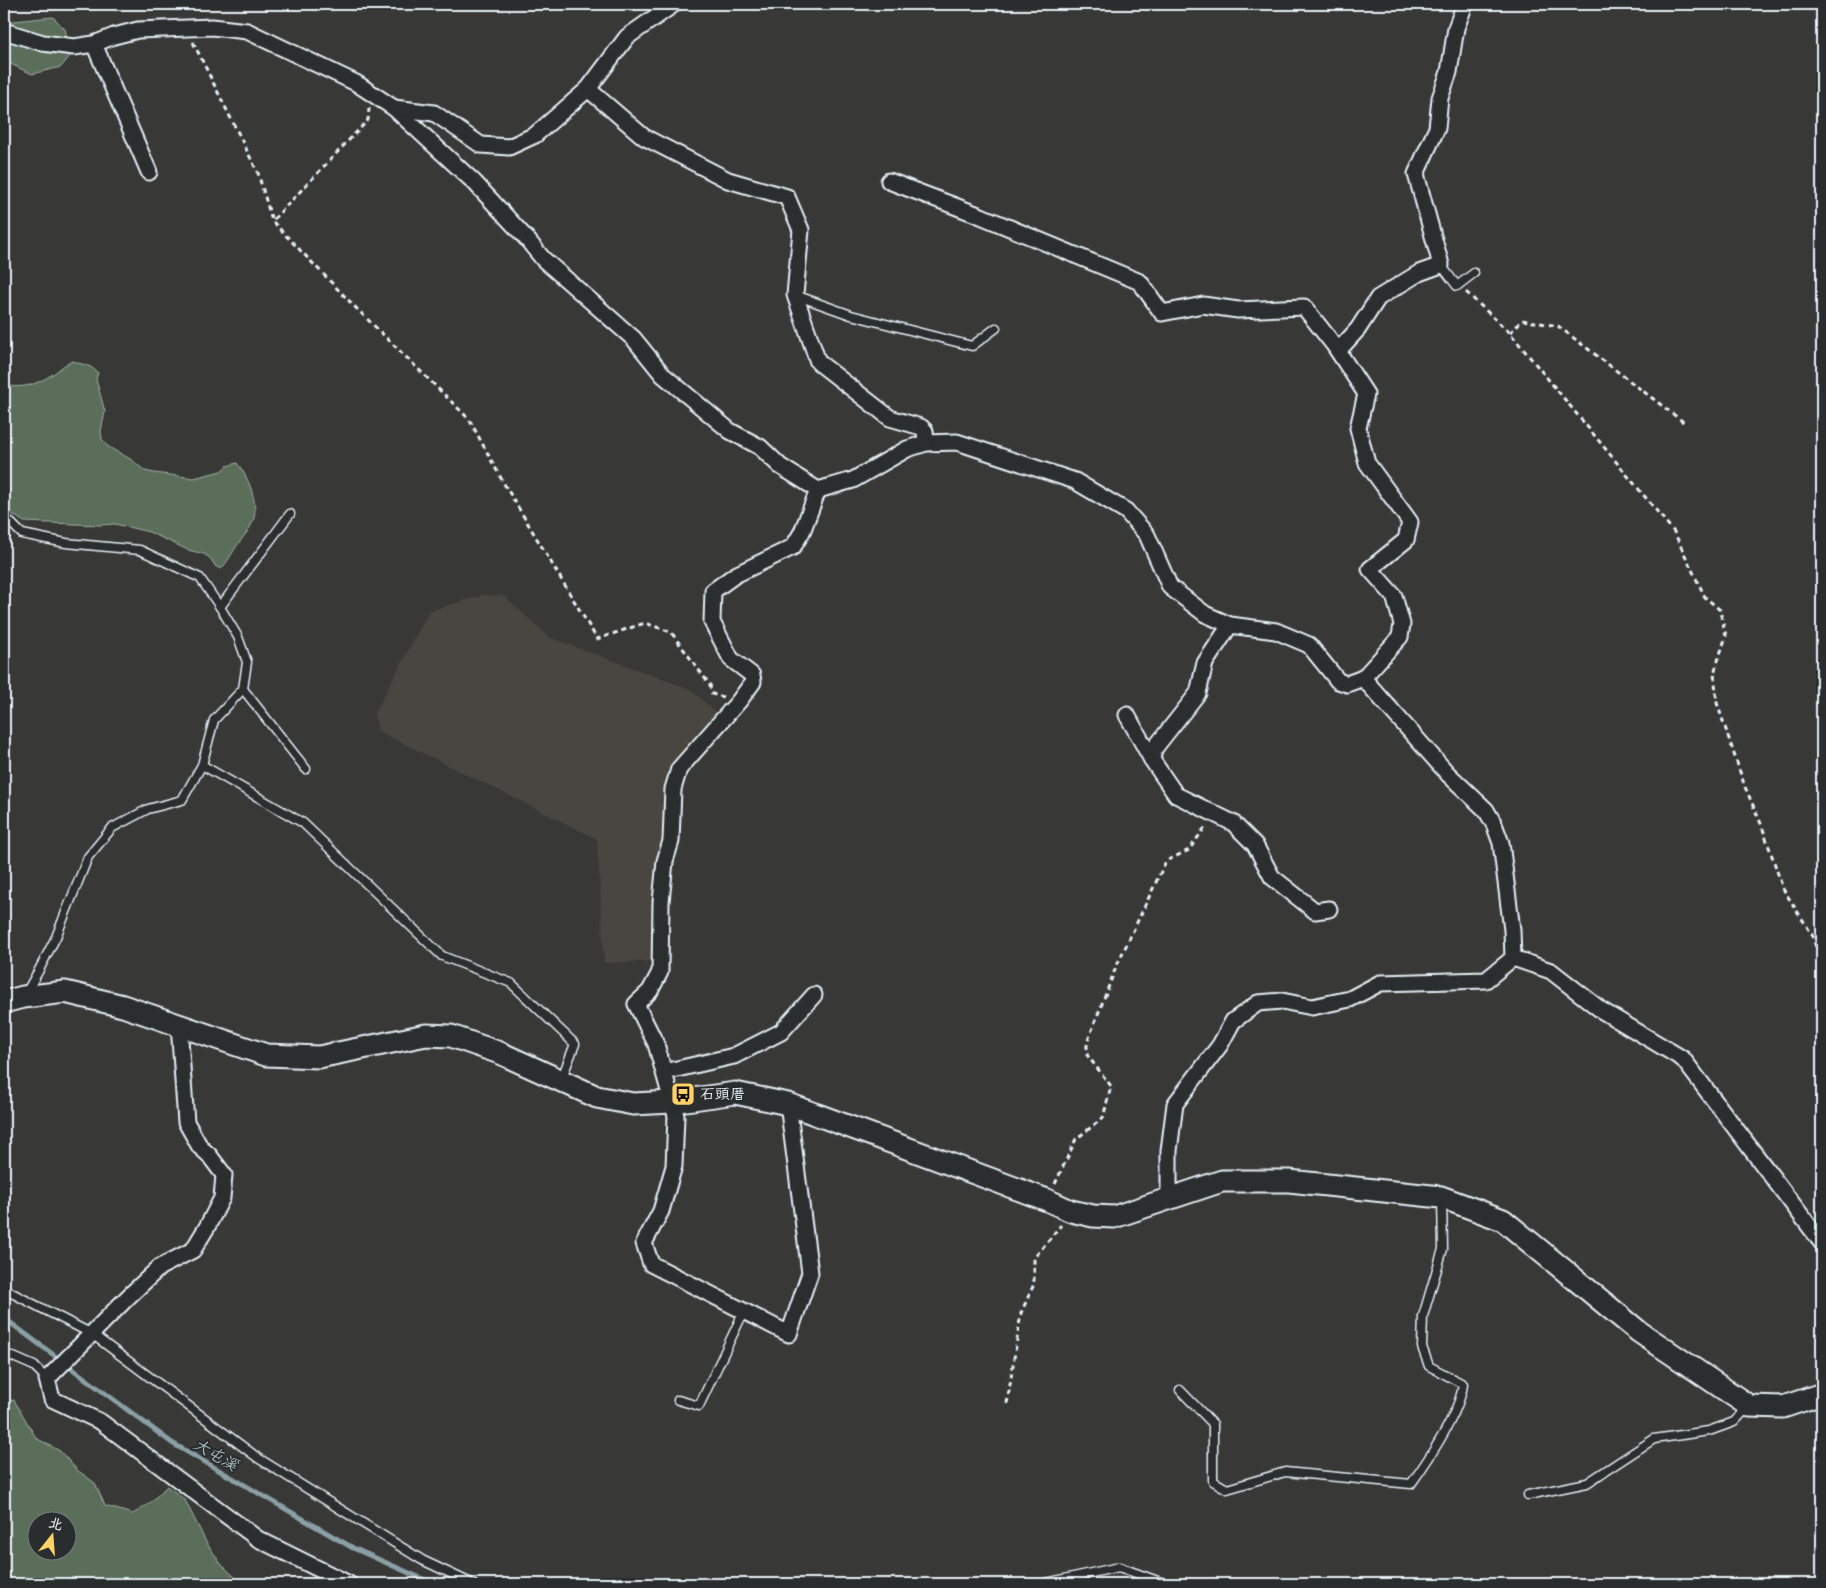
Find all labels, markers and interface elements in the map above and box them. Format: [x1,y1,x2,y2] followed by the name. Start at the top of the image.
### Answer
[670,1081,696,1107] bus stop icon: 石頭厝
[700,1083,745,1104] place label: 石頭厝
[190,1432,243,1476] water label: 大屯溪
[28,1510,78,1560] north arrow
[46,1512,65,1534] text: 北

